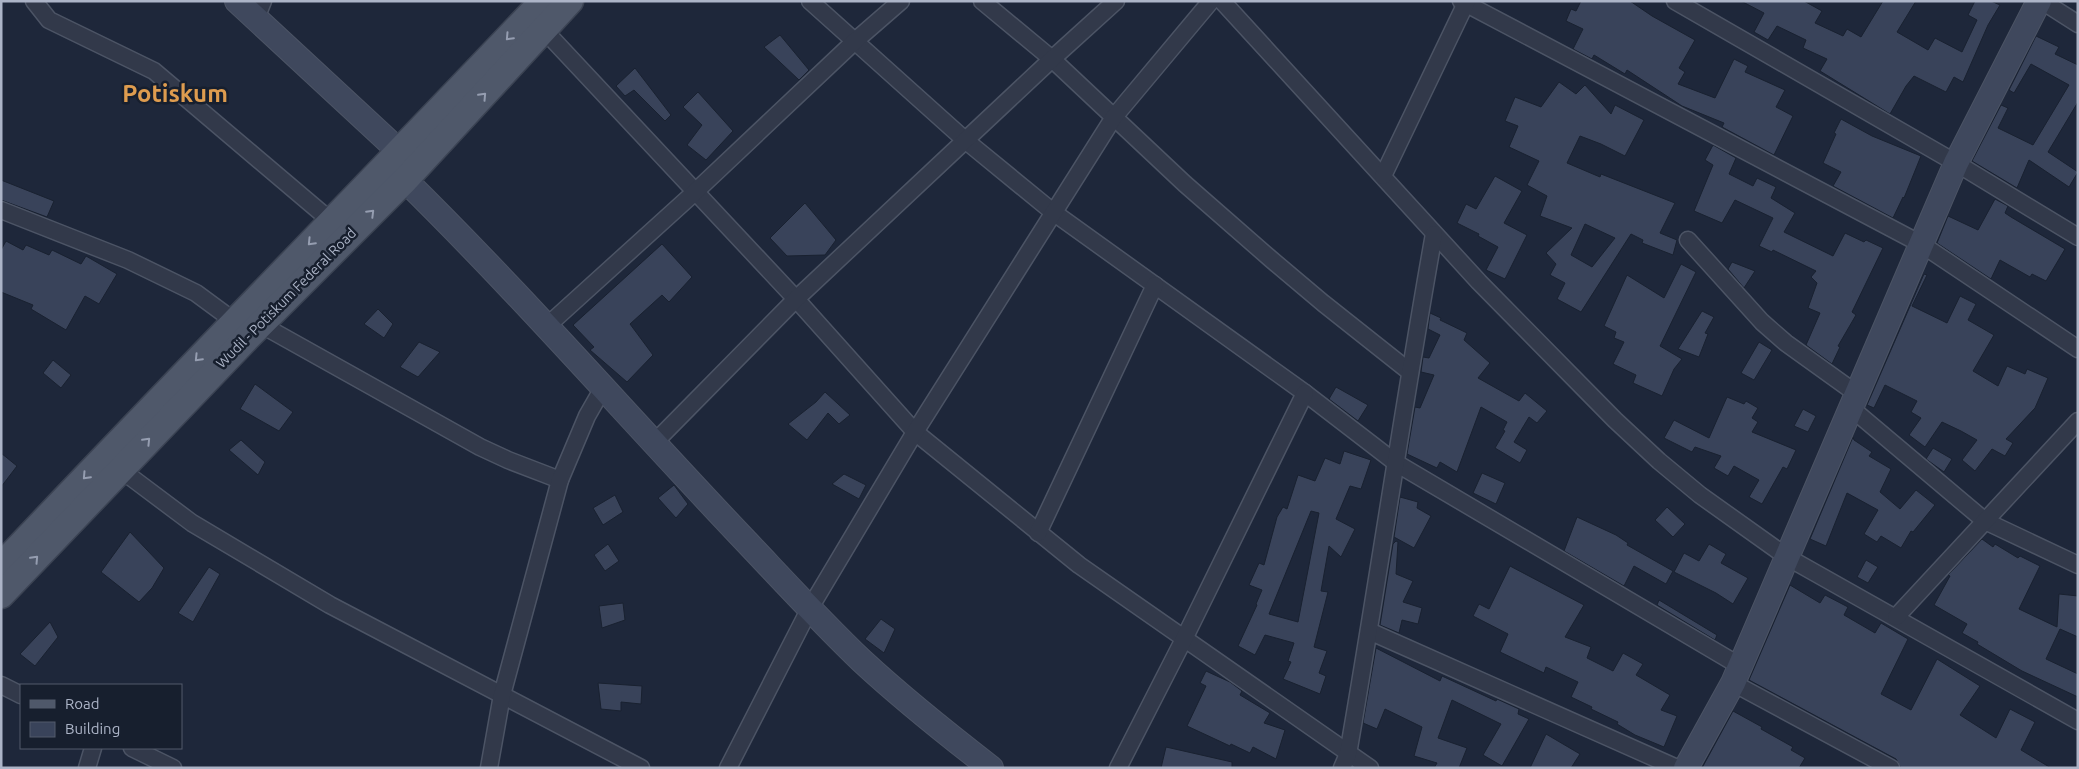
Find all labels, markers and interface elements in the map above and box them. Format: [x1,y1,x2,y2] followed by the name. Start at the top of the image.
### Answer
[506,31,515,40] one-way arrow
[122,80,228,107] district label: Potiskum
[477,92,486,101] one-way arrow
[365,210,374,219] one-way arrow
[213,225,359,371] street label: Wudil - Potiskum Federal Road
[308,236,317,245] one-way arrow
[195,353,204,362] one-way arrow
[141,438,150,447] one-way arrow
[83,470,92,479] one-way arrow
[29,556,38,565] one-way arrow
[20,684,182,749] legend
[65,695,100,712] text: Road
[65,720,120,737] text: Building

